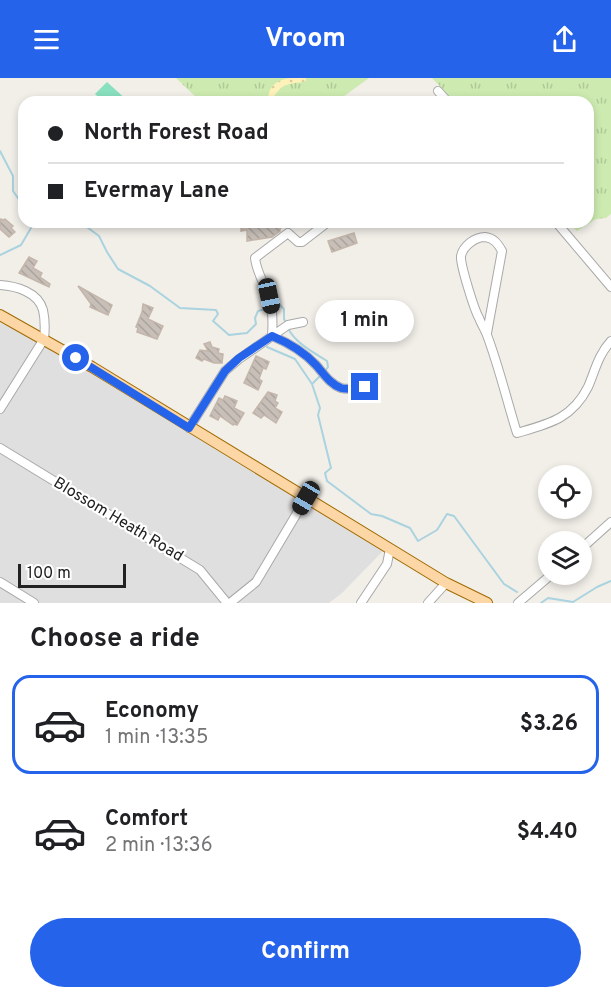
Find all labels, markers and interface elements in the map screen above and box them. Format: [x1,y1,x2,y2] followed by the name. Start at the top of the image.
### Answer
[265,22,346,56] text: Vroom
[30,23,63,56] icon: menu
[548,23,581,56] icon: share
[84,120,269,147] text: North Forest Road
[84,178,229,205] text: Evermay Lane
[256,277,282,315] car
[316,300,415,342] callout: 1 min
[340,308,389,334] text: 1 min
[62,344,89,371] route start
[351,373,378,400] route end
[538,465,592,585] map controls
[538,465,592,519] button: locate
[49,473,187,567] street label: Blossom Heath Road
[289,478,323,518] car
[538,531,592,585] button: layers
[18,561,126,588] scale bar
[27,564,71,584] text: 100 m
[30,622,200,656] text: Choose a ride
[33,698,87,752] icon: car
[105,698,199,725] text: Economy
[520,711,578,738] text: $3.26
[105,725,208,751] text: 1 min · 13:35
[33,806,87,860] icon: car
[105,806,188,833] text: Comfort
[517,819,578,846] text: $4.40
[105,833,213,859] text: 2 min · 13:36
[30,918,581,987] button: Confirm

